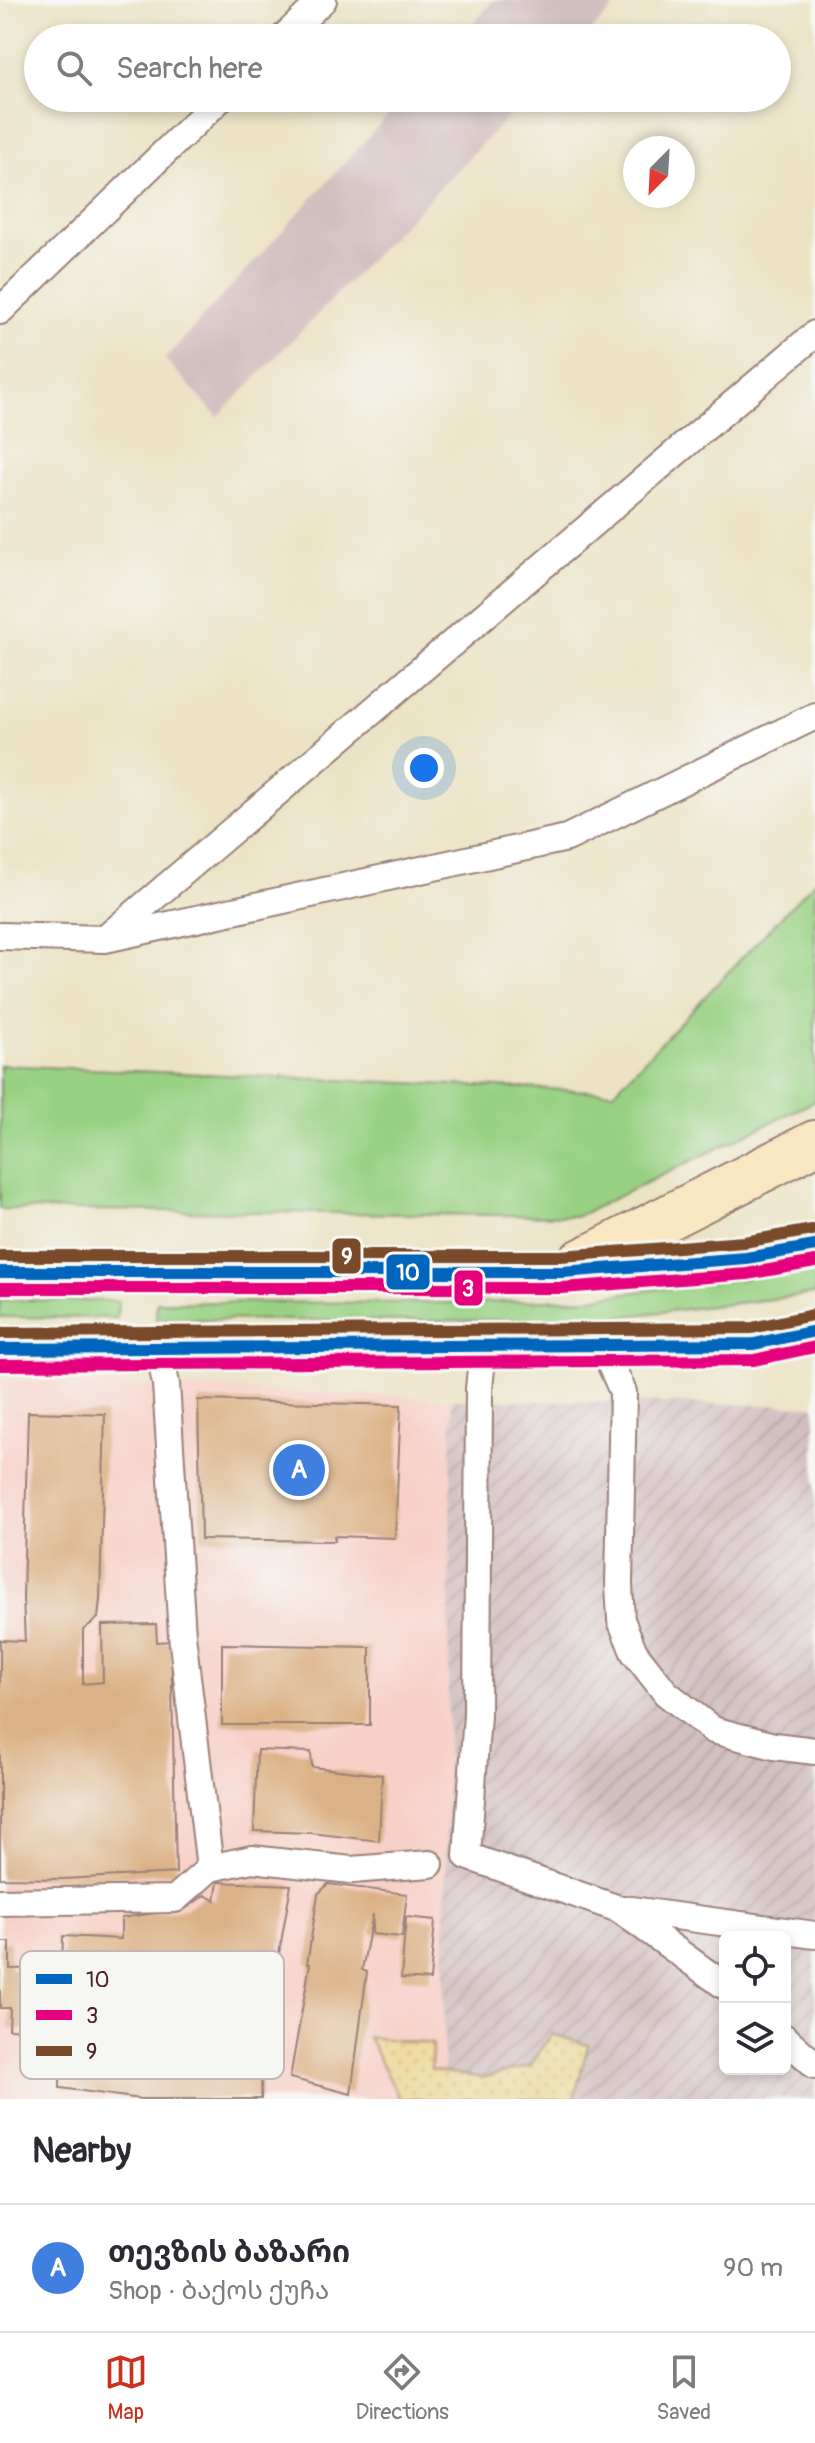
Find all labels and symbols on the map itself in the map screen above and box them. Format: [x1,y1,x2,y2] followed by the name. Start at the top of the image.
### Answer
[623,136,695,208] north arrow
[404,748,444,788] your location
[331,1237,362,1275] line badge: 9
[341,1243,353,1271] text: 9
[385,1253,431,1291] line badge: 10
[396,1259,420,1287] text: 10
[453,1269,484,1307] line badge: 3
[462,1275,474,1303] text: 3
[273,1440,325,1500] pin: A
[20,1951,284,2079] legend
[86,1966,110,1994] text: 10
[86,2002,98,2030] text: 3
[86,2038,97,2066] text: 9

